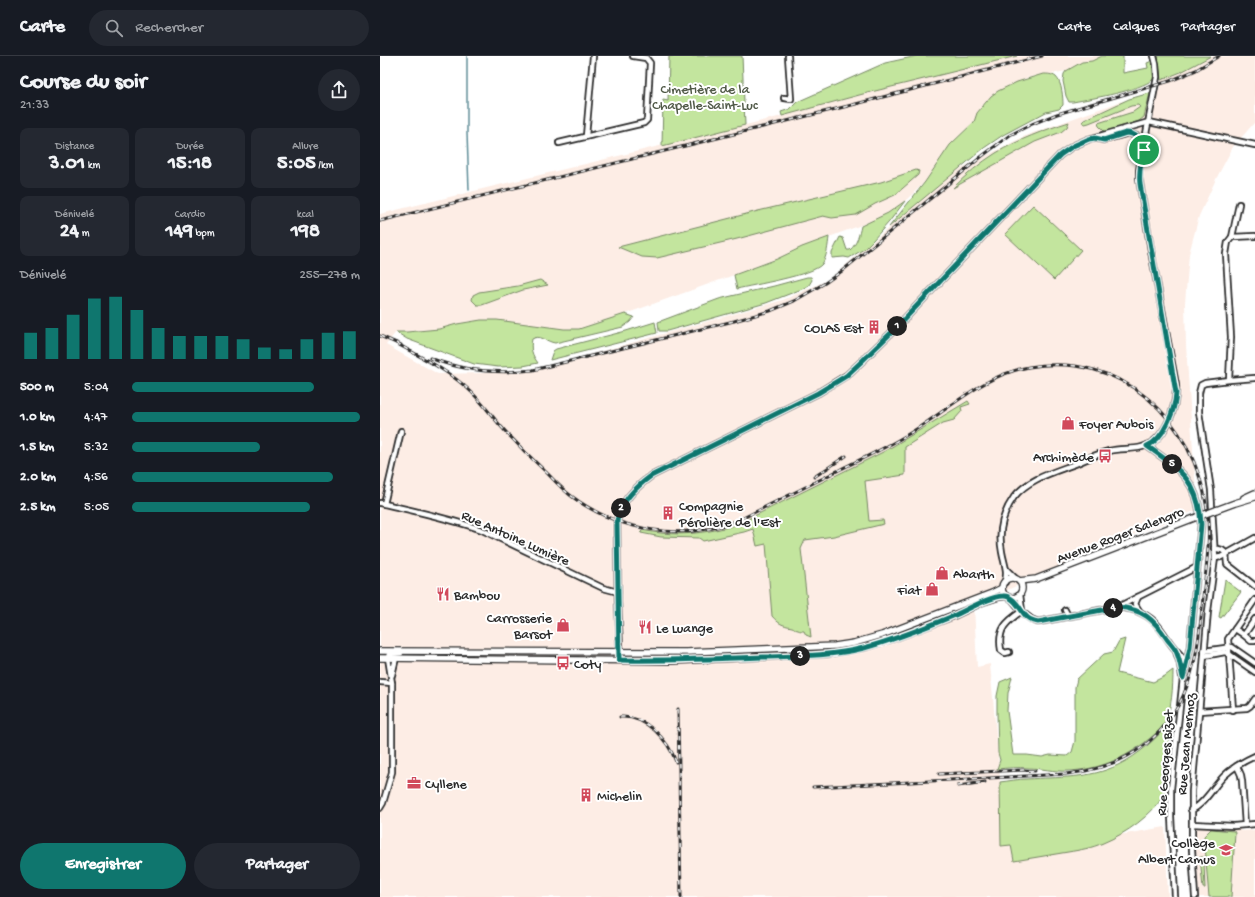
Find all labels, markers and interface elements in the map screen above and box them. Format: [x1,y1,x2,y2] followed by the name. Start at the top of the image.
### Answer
[89,10,369,46] search box
[20,16,65,39] text: Carte
[103,17,125,39] icon: search
[135,19,203,37] text: Rechercher
[1058,19,1091,36] text: Carte
[1113,19,1159,36] text: Calques
[1181,19,1235,36] text: Partager
[318,69,360,111] button: share
[20,70,147,96] text: Course du soir
[652,82,759,115] park label: Cimetière de la Chapelle-Saint-Luc
[20,98,49,113] text: 21:33
[1127,133,1161,167] pin
[1133,139,1155,161] icon: arrive
[55,141,94,153] text: Distance
[176,141,204,153] text: Durée
[292,141,318,153] text: Allure
[49,153,85,176] text: 3.01
[168,153,212,176] text: 15:18
[277,153,316,176] text: 5:05
[85,160,100,172] text: km
[316,160,334,172] text: /km
[55,209,94,221] text: Dénivelé
[175,209,205,221] text: Cardio
[297,209,314,221] text: kcal
[60,221,79,244] text: 24
[165,221,193,244] text: 149
[291,221,320,244] text: 198
[79,228,90,240] text: m
[193,228,215,240] text: bpm
[20,268,66,283] text: Dénivelé
[299,268,360,283] text: 255–278 m
[887,316,907,336] pin: 1
[866,319,882,335] building icon: COLAS Est
[895,320,899,332] text: 1
[804,321,864,338] place label: COLAS Est
[20,380,54,395] text: 500 m
[84,380,108,395] text: 5:04
[20,410,55,425] text: 1.0 km
[84,410,107,425] text: 4:47
[1060,415,1076,431] shop icon: Foyer Aubois
[1078,417,1154,434] place label: Foyer Aubois
[20,440,54,455] text: 1.5 km
[84,440,108,455] text: 5:32
[1097,448,1113,464] bus stop icon: Archimède
[1033,450,1095,467] place label: Archimède
[1162,454,1182,474] pin: 5
[1169,458,1175,470] text: 5
[20,470,56,485] text: 2.0 km
[84,470,108,485] text: 4:56
[611,498,631,518] pin: 2
[678,499,781,532] place label: Compagnie Pérolière de l'Est
[20,500,55,515] text: 2.5 km
[84,500,109,515] text: 5:05
[618,502,624,514] text: 2
[1055,504,1187,568] street label: Avenue Roger Salengro
[660,505,676,521] building icon: Compagnie Pérolière de l'Est
[458,508,572,571] street label: Rue Antoine Lumière
[934,565,950,581] shop icon: Abarth
[953,567,995,584] place label: Abarth
[924,581,940,597] shop icon: Fiat
[896,583,922,600] place label: Fiat
[435,586,451,602] restaurant icon: Bambou
[453,588,501,605] place label: Bambou
[1103,598,1123,618] pin: 4
[1110,602,1116,614] text: 4
[487,611,553,644] place label: Carrosserie Barsot
[555,617,571,633] shop icon: Carrosserie Barsot
[637,619,653,635] restaurant icon: Le Luange
[656,621,714,638] place label: Le Luange
[790,646,810,666] pin: 3
[797,650,803,662] text: 3
[555,655,571,671] bus stop icon: Coty
[574,657,602,674] place label: Coty
[1175,692,1200,796] street label: Rue Jean Mermoz
[1154,709,1179,816] street label: Rue Georges Bizet
[406,775,422,791] office icon: Cyllene
[425,777,468,794] place label: Cyllene
[578,787,594,803] building icon: Michelin
[597,789,642,806] place label: Michelin
[1138,836,1216,869] place label: Collège Albert Camus
[1218,842,1234,858] school or university icon: Collège Albert Camus
[20,843,186,889] button: Enregistrer
[194,843,360,889] button: Partager

